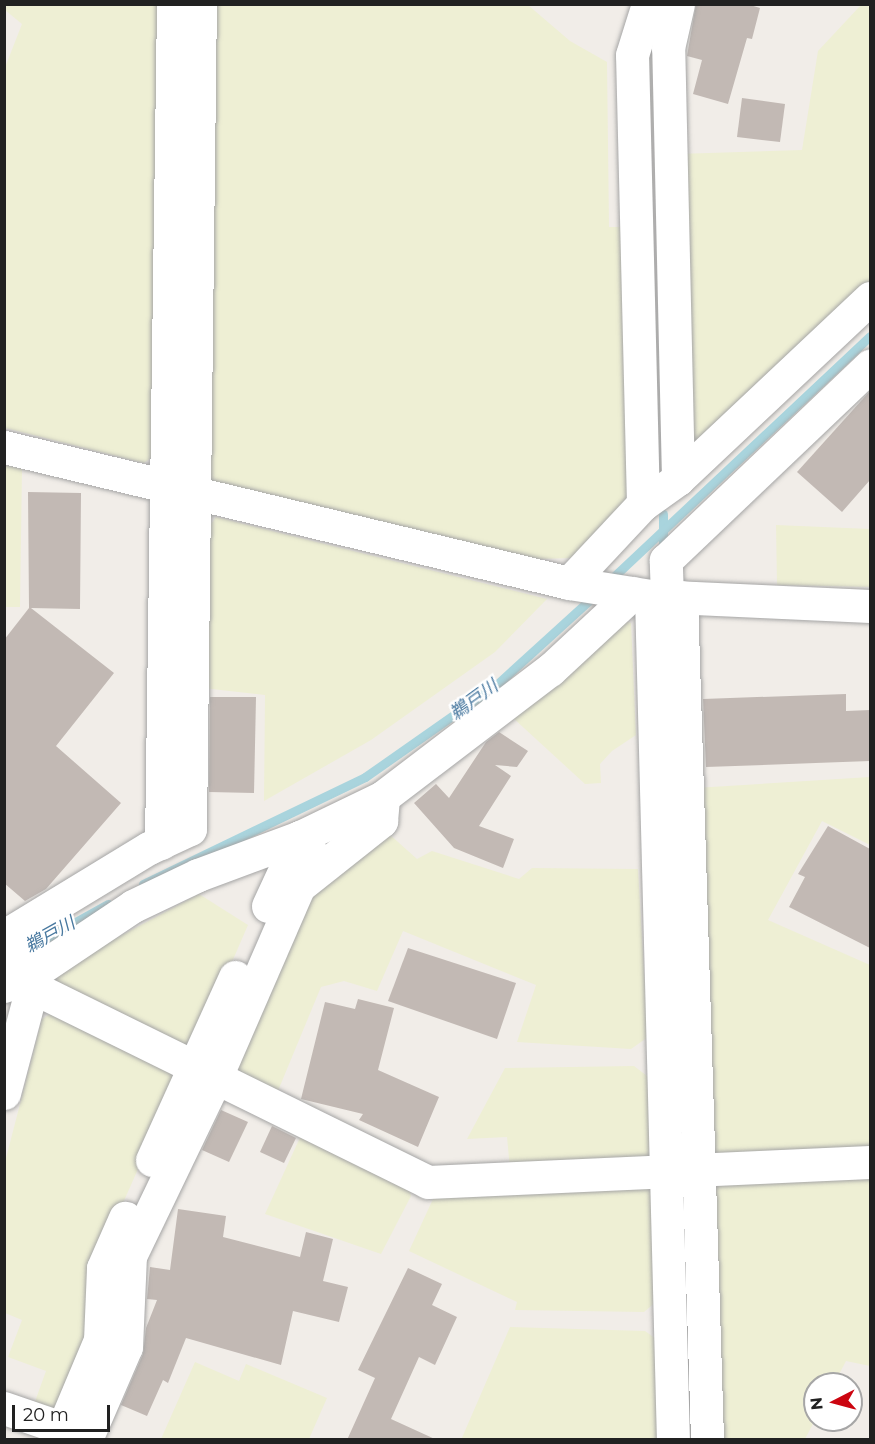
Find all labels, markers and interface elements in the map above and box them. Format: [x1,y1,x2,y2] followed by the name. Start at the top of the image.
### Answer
[446,675,502,725] water label: 鵜戸川
[21,912,79,958] water label: 鵜戸川
[803,1372,863,1432] north arrow
[15,1393,112,1431] scale bar
[806,1396,827,1411] text: N
[23,1404,69,1426] text: 20 m

